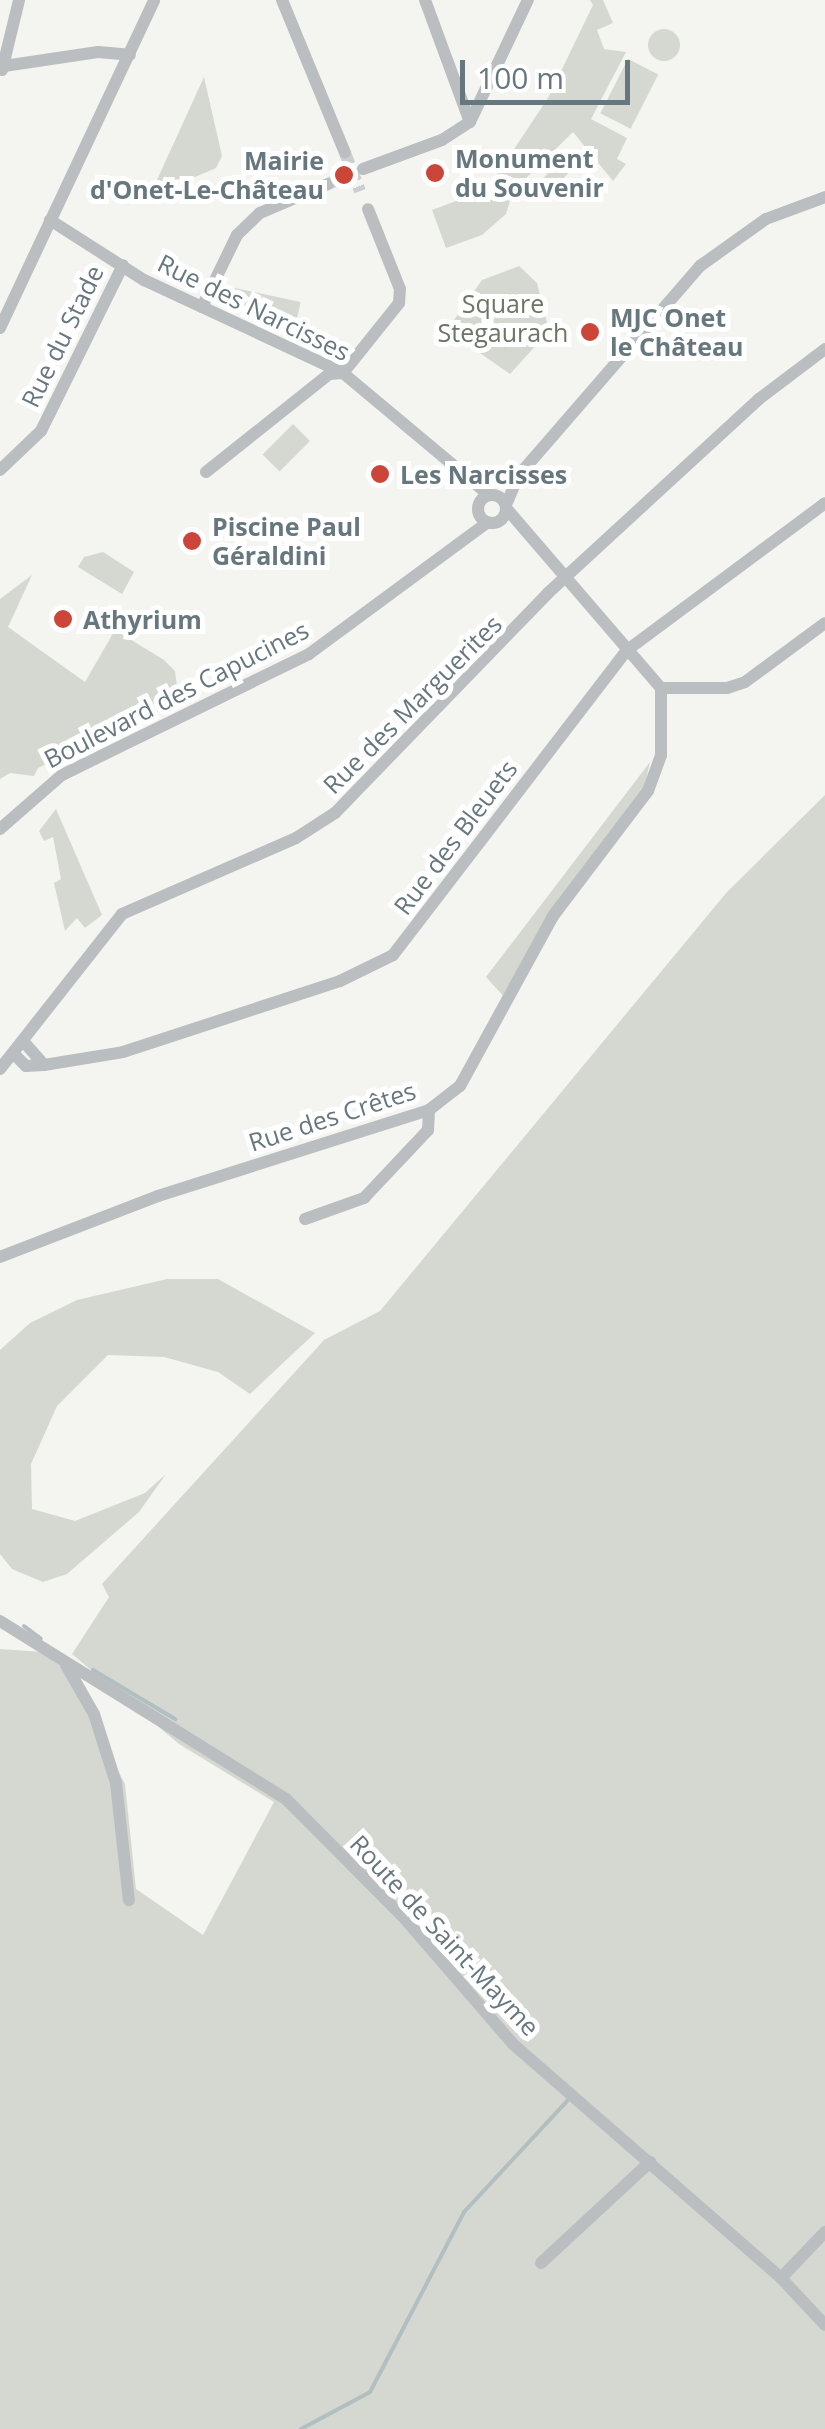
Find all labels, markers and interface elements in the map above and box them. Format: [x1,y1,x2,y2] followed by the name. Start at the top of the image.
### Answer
[465,40,635,102] scale bar
[477,57,564,98] text: 100 m
[455,144,604,203] place label: Monument du Souvenir
[90,146,324,205] place label: Mairie d'Onet-Le-Château
[424,162,446,184] marker: Monument du Souvenir
[333,164,355,186] marker: Mairie d'Onet-Le-Château
[153,247,355,367] street label: Rue des Narcisses
[15,260,109,412] street label: Rue du Stade
[438,289,568,348] park label: Square Stegaurach
[610,303,744,362] place label: MJC Onet le Château
[579,321,601,343] marker: MJC Onet le Château
[400,459,567,489] place label: Les Narcisses
[369,463,391,485] marker: Les Narcisses
[212,512,361,571] place label: Piscine Paul Géraldini
[181,530,203,552] marker: Piscine Paul Géraldini
[83,604,202,634] place label: Athyrium
[52,608,74,630] marker: Athyrium
[317,609,507,799] street label: Rue des Marguerites
[39,614,313,774] street label: Boulevard des Capucines
[387,754,523,920] street label: Rue des Bleuets
[245,1075,419,1157] street label: Rue des Crêtes
[344,1828,546,2042] street label: Route de Saint-Mayme

